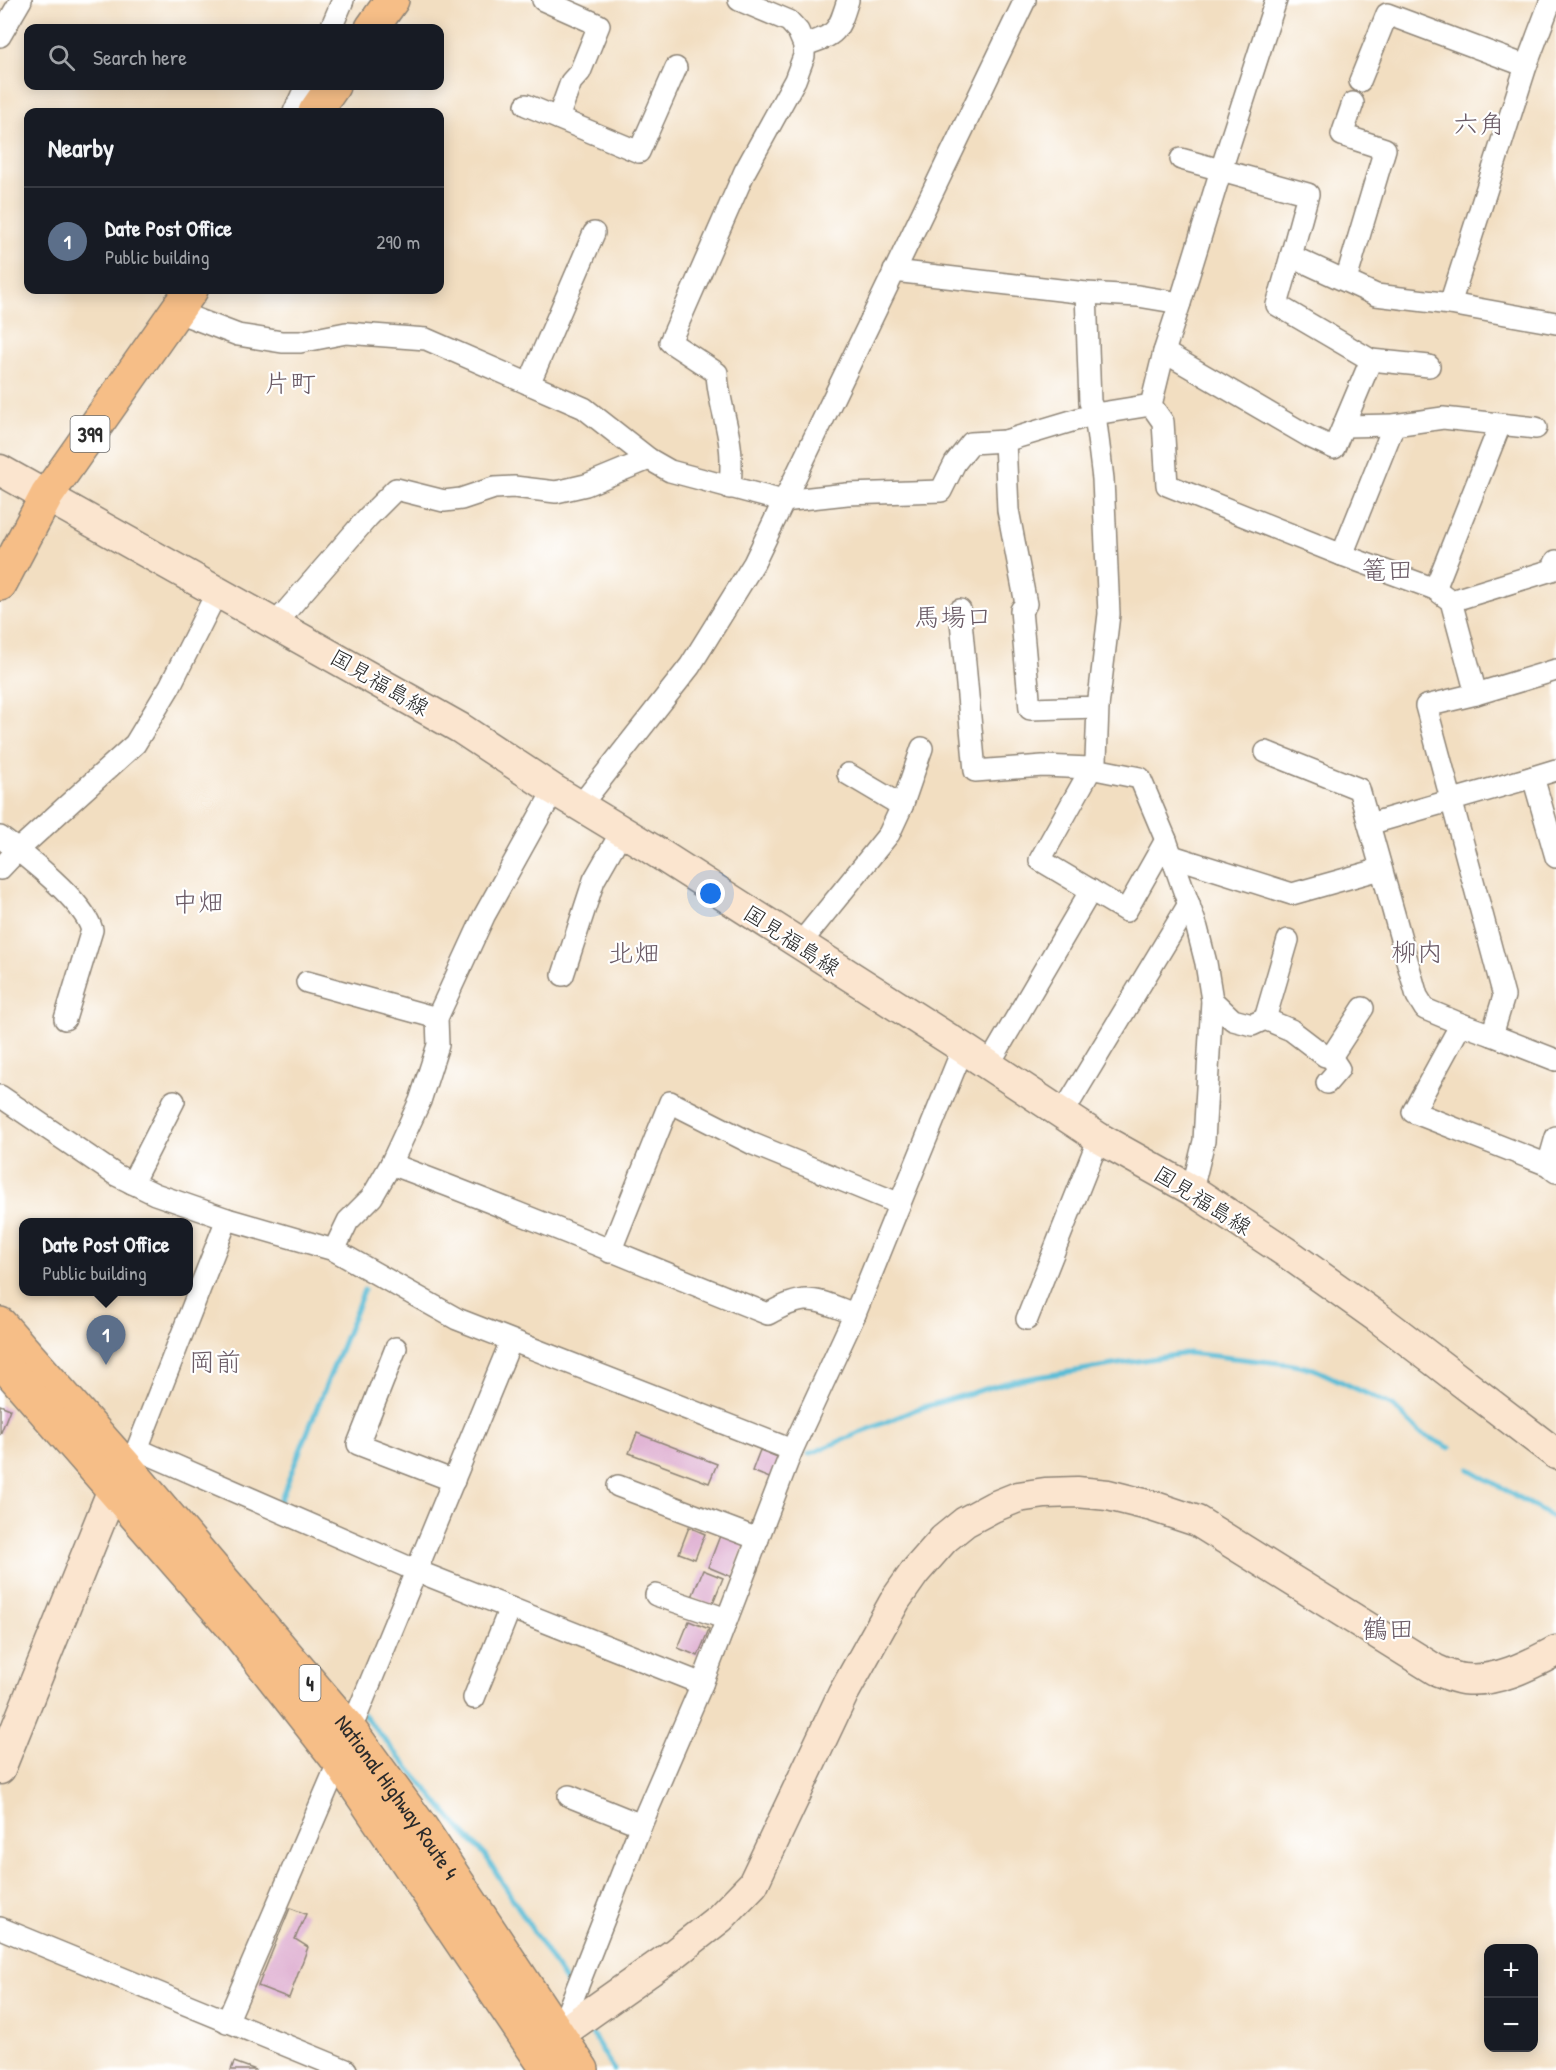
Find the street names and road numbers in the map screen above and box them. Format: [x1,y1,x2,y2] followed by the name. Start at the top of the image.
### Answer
[70,416,110,452] road number: 399
[325,642,435,722] street label: 国見福島線
[738,897,846,983] street label: 国見福島線
[1148,1158,1258,1242] street label: 国見福島線
[300,1665,320,1701] road number: 4
[328,1708,466,1885] street label: National Highway Route 4

